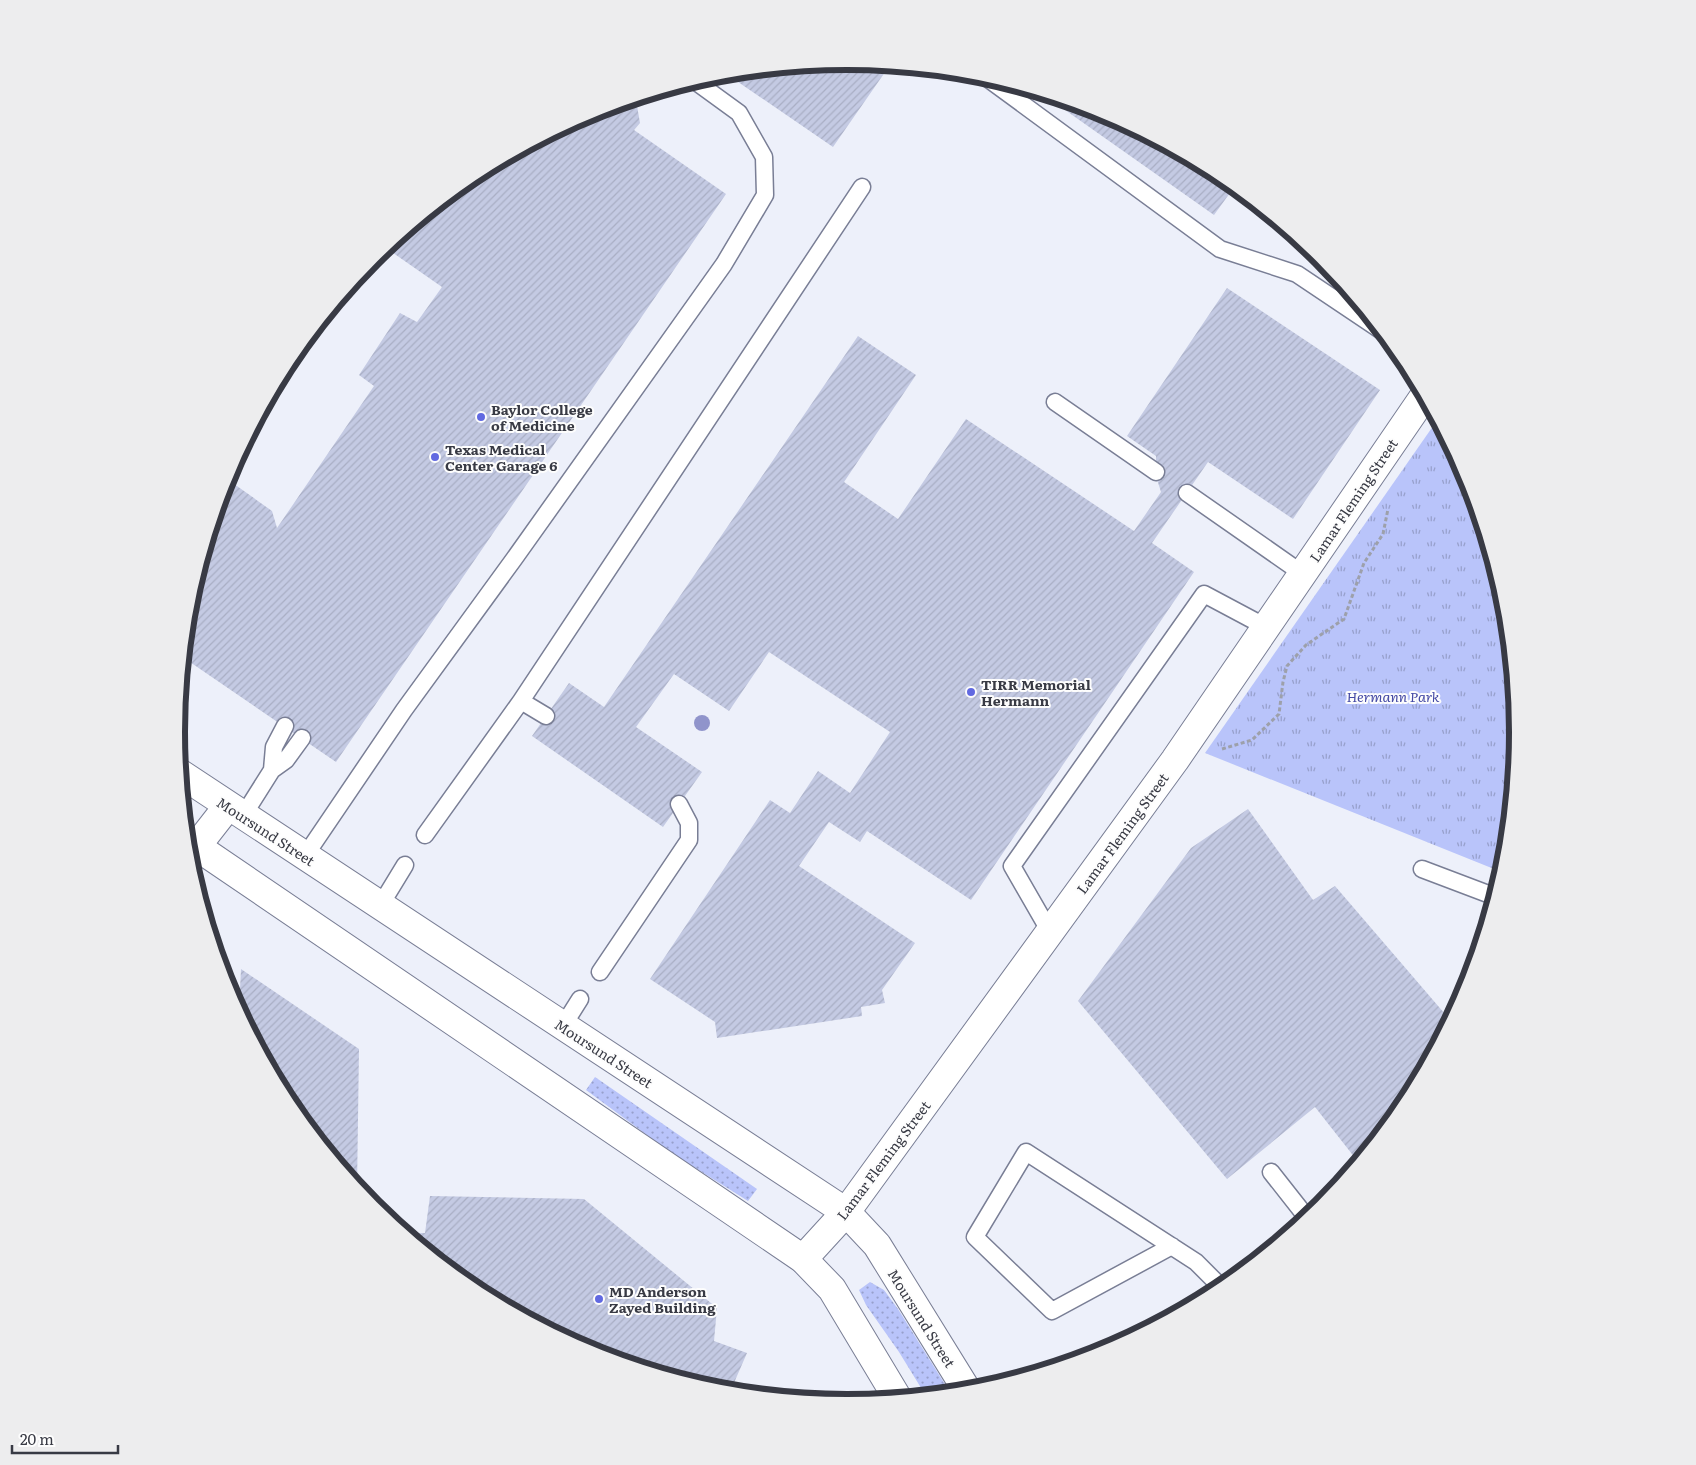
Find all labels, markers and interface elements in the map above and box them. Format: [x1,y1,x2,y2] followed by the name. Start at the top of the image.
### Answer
[491,399,593,435] place label: Baylor College of Medicine
[475,411,487,423] marker: Baylor College of Medicine
[1304,434,1402,566] street label: Lamar Fleming Street
[445,439,557,475] place label: Texas Medical Center Garage 6
[429,451,441,463] marker: Texas Medical Center Garage 6
[981,674,1091,710] place label: TIRR Memorial Hermann
[965,686,977,698] marker: TIRR Memorial Hermann
[1346,686,1440,706] park label: Hermann Park
[1071,768,1173,897] street label: Lamar Fleming Street
[213,792,319,870] street label: Moursund Street
[551,1014,657,1092] street label: Moursund Street
[831,1096,935,1224] street label: Lamar Fleming Street
[884,1265,961,1372] street label: Moursund Street
[609,1281,716,1317] place label: MD Anderson Zayed Building
[593,1293,605,1305] marker: MD Anderson Zayed Building
[12,1422,119,1454] scale bar
[20,1427,54,1450] text: 20 m

